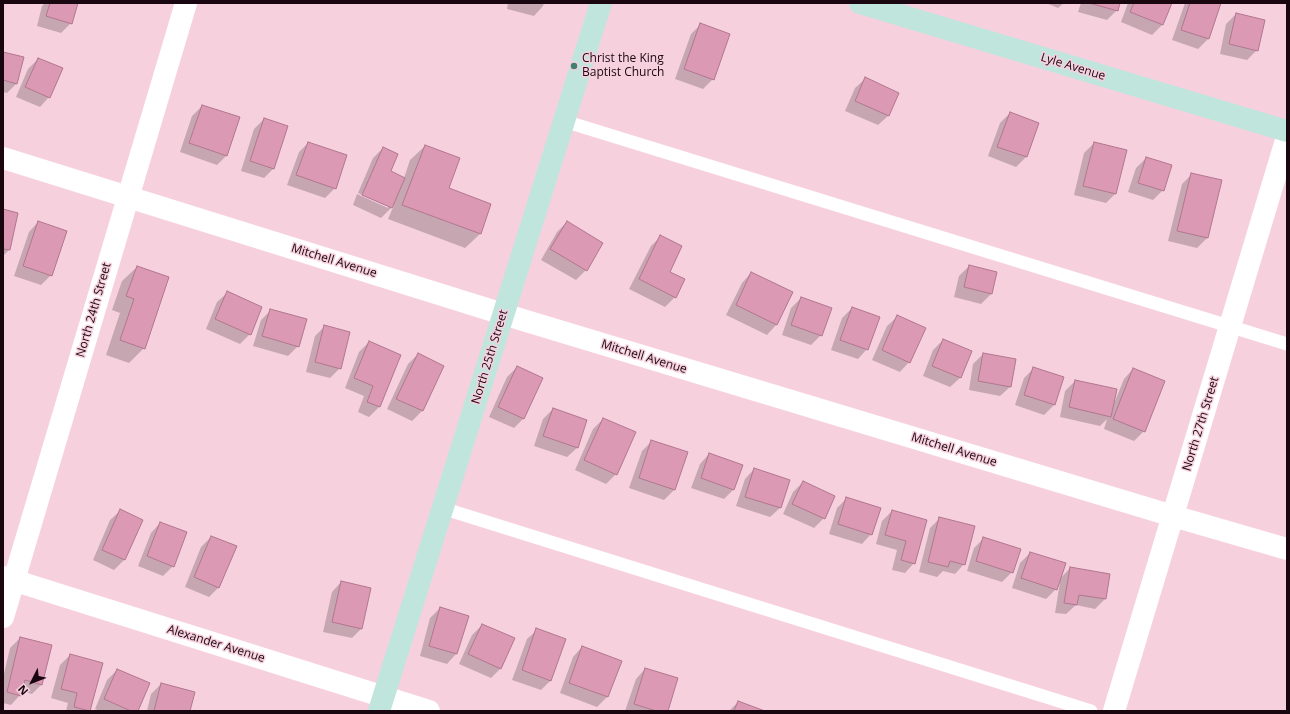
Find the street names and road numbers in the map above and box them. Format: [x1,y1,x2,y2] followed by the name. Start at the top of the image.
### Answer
[1039,50,1107,84] street label: Lyle Avenue
[289,241,379,281] street label: Mitchell Avenue
[74,261,114,359] street label: North 24th Street
[469,308,511,406] street label: North 25th Street
[599,337,689,377] street label: Mitchell Avenue
[1180,375,1222,473] street label: North 27th Street
[909,430,999,470] street label: Mitchell Avenue
[165,622,267,666] street label: Alexander Avenue

